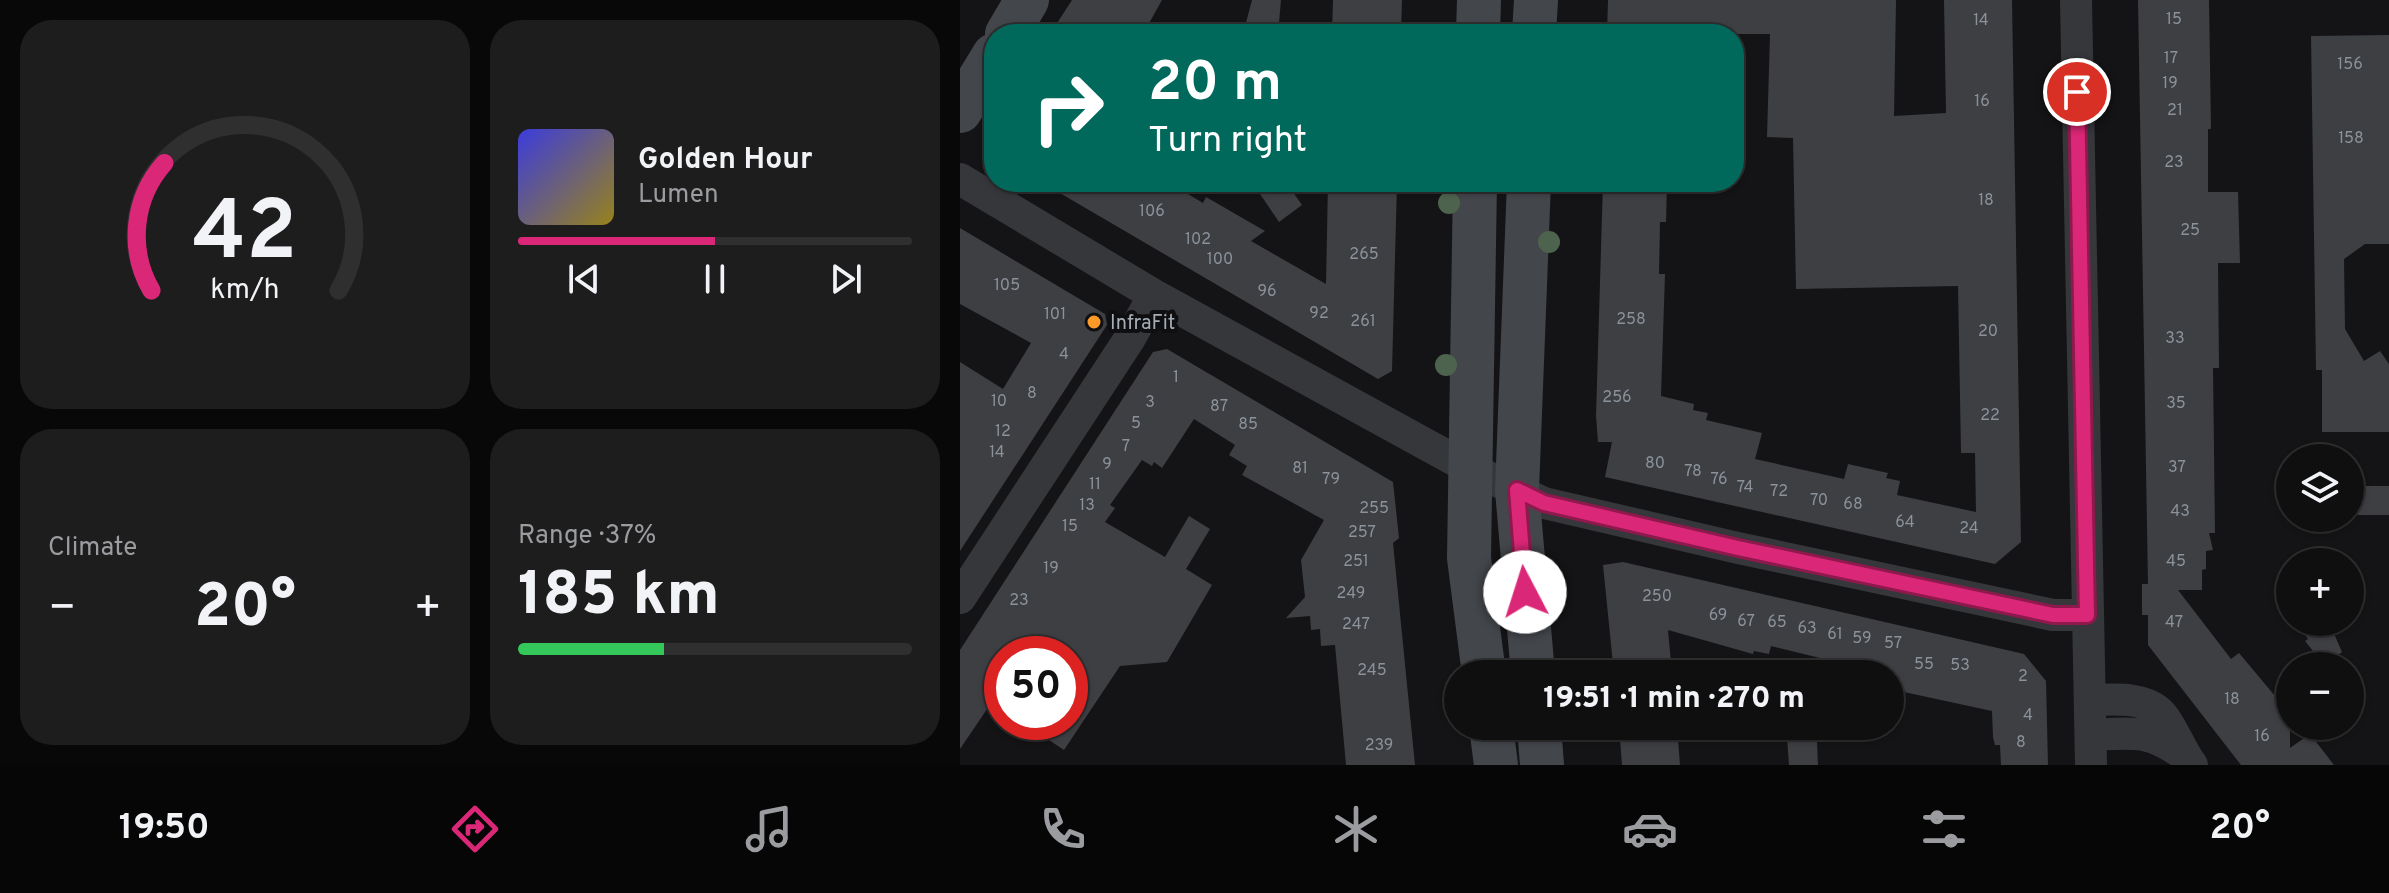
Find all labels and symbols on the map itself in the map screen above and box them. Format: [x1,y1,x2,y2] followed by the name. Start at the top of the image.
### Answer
[2166,10,2182,30] house number: 15
[1973,11,1989,31] house number: 14
[2164,49,2178,69] house number: 17
[2337,55,2363,75] house number: 156
[2043,58,2111,126] pin
[2162,74,2178,94] house number: 19
[1974,92,1990,112] house number: 16
[2167,101,2183,121] house number: 21
[2338,129,2364,149] house number: 158
[2164,153,2184,173] house number: 23
[1978,191,1994,211] house number: 18
[1139,202,1165,222] house number: 106
[2180,221,2200,241] house number: 25
[1185,230,1211,250] house number: 102
[1349,245,1379,265] house number: 265
[1207,250,1233,270] house number: 100
[994,276,1020,296] house number: 105
[1257,282,1277,302] house number: 96
[1309,304,1329,324] house number: 92
[1044,305,1066,325] house number: 101
[1616,310,1646,330] house number: 258
[1110,311,1175,337] place label: InfraFit
[1350,312,1376,332] house number: 261
[1085,313,1103,331] marker: InfraFit
[1978,322,1998,342] house number: 20
[2165,329,2185,349] house number: 33
[1059,345,1069,365] house number: 4
[1173,368,1179,388] house number: 1
[1027,384,1037,404] house number: 8
[1602,388,1632,408] house number: 256
[991,392,1007,412] house number: 10
[1145,393,1155,413] house number: 3
[2166,394,2186,414] house number: 35
[1210,397,1228,417] house number: 87
[1980,406,2000,426] house number: 22
[1131,414,1141,434] house number: 5
[1238,415,1258,435] house number: 85
[995,422,1011,442] house number: 12
[1122,437,1130,457] house number: 7
[989,443,1005,463] house number: 14
[1645,454,1665,474] house number: 80
[1102,455,1112,475] house number: 9
[2168,458,2186,478] house number: 37
[1292,459,1308,479] house number: 81
[1684,462,1702,482] house number: 78
[1322,470,1340,490] house number: 79
[1710,470,1728,490] house number: 76
[1089,475,1101,495] house number: 11
[1737,478,1753,498] house number: 74
[1770,482,1788,502] house number: 72
[1810,491,1828,511] house number: 70
[1843,495,1863,515] house number: 68
[1079,496,1095,516] house number: 13
[1359,499,1389,519] house number: 255
[2170,502,2190,522] house number: 43
[1895,513,1915,533] house number: 64
[1062,517,1078,537] house number: 15
[1959,519,1979,539] house number: 24
[1348,523,1376,543] house number: 257
[1483,550,1567,634] position arrow
[1343,552,1369,572] house number: 251
[2166,552,2186,572] house number: 45
[1043,559,1059,579] house number: 19
[1337,584,1365,604] house number: 249
[1642,587,1672,607] house number: 250
[1009,591,1029,611] house number: 23
[1709,606,1727,626] house number: 69
[1737,612,1755,632] house number: 67
[1767,613,1787,633] house number: 65
[2165,613,2183,633] house number: 47
[1342,615,1370,635] house number: 247
[1797,619,1817,639] house number: 63
[1827,625,1843,645] house number: 61
[1852,629,1872,649] house number: 59
[1884,634,1902,654] house number: 57
[984,636,1088,740] speed limit sign: 50
[1914,655,1934,675] house number: 55
[1950,656,1970,676] house number: 53
[1357,661,1387,681] house number: 245
[2018,667,2028,687] house number: 2
[2224,690,2240,710] house number: 18
[2023,706,2033,726] house number: 4
[2254,727,2270,747] house number: 16
[2016,733,2026,753] house number: 8
[1365,736,1393,756] house number: 239

